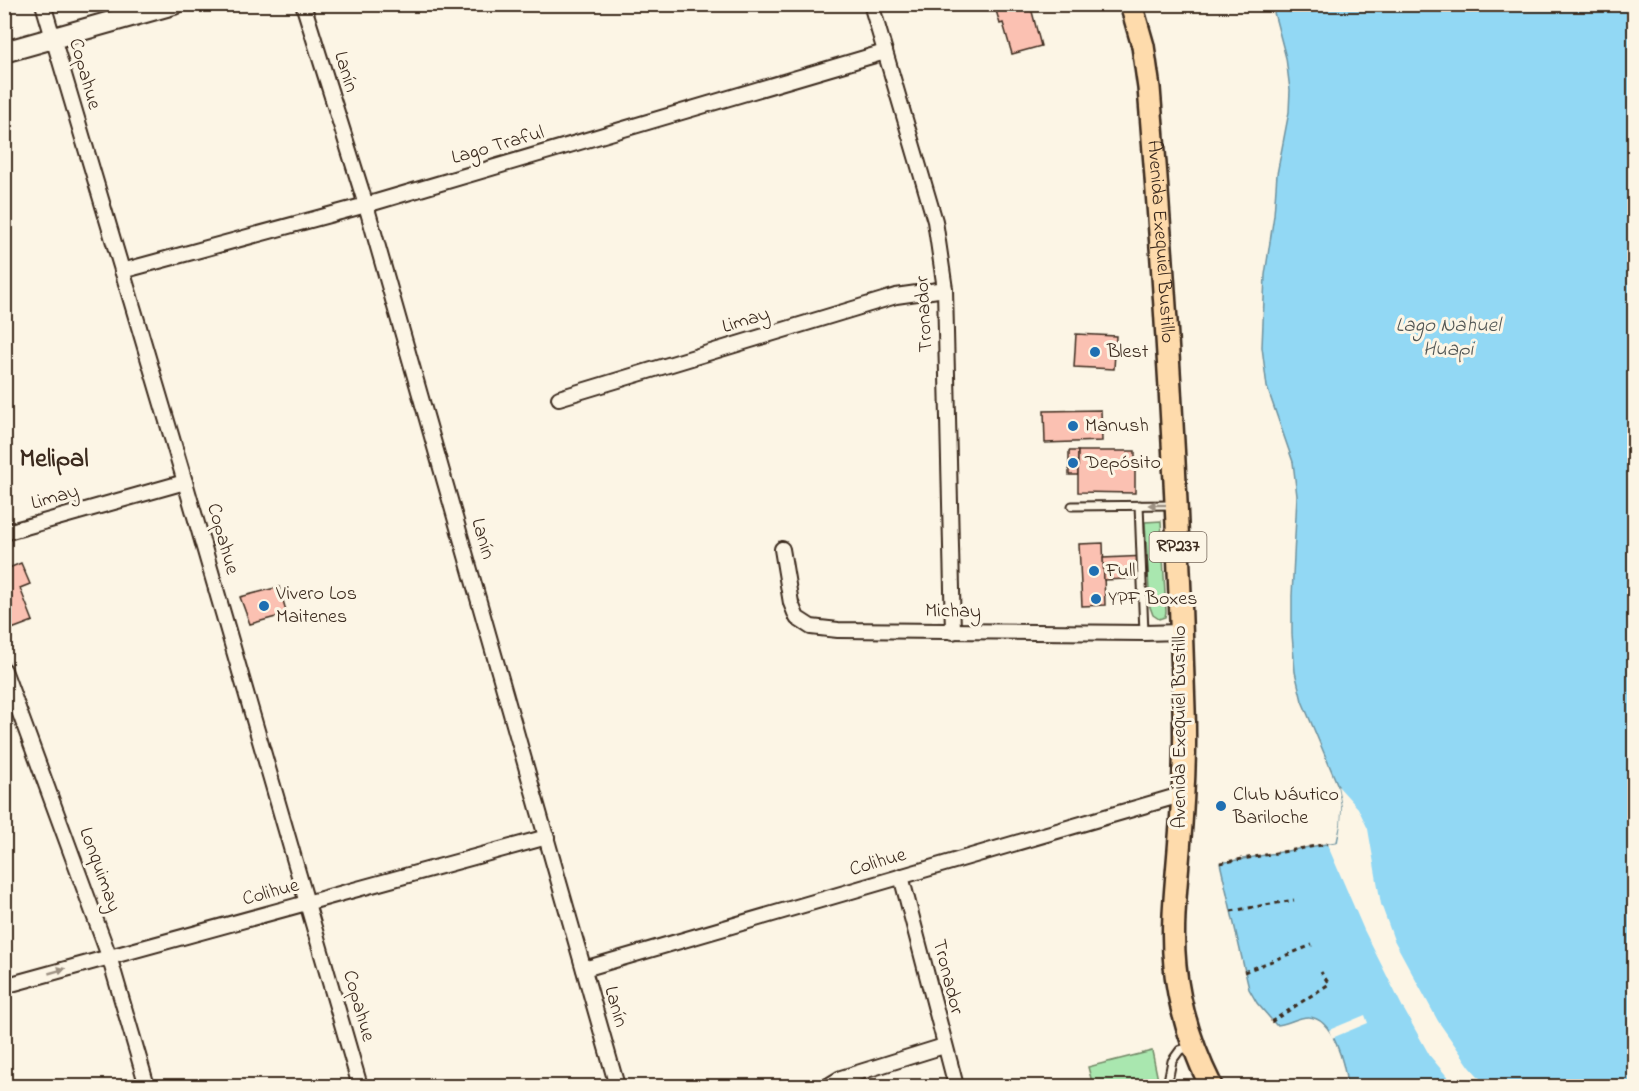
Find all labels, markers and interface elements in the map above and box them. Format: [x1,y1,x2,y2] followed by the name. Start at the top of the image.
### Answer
[60,35,108,113] street label: Copahue
[325,48,365,96] street label: Lanín
[448,119,548,174] street label: Lago Traful
[1139,139,1182,344] street label: Avenida Exequiel Bustillo
[908,274,941,353] street label: Tronador
[719,300,773,342] street label: Limay
[1395,311,1503,365] water label: Lago Nahuel Huapi
[1106,338,1149,367] place label: Blest
[1088,345,1102,359] marker: Blest
[1085,412,1149,441] place label: Manush
[1066,419,1080,433] marker: Manush
[19,441,89,479] district label: Melipal
[1084,449,1161,478] place label: Depósito
[1066,456,1080,470] marker: Depósito
[28,477,82,519] street label: Limay
[198,500,246,578] street label: Copahue
[1148,500,1167,510] one-way arrow
[462,515,502,563] street label: Lanín
[1150,532,1206,562] road number: RP237
[1105,557,1136,586] place label: Full
[1087,564,1101,578] marker: Full
[275,580,357,632] place label: Vivero Los Maitenes
[1108,585,1197,614] place label: YPF Boxes
[1089,592,1103,606] marker: YPF Boxes
[925,597,981,627] street label: Michay
[257,599,271,613] marker: Vivero Los Maitenes
[1166,625,1195,829] street label: Avenida Exequiel Bustillo
[1232,781,1339,833] place label: Club Náutico Bariloche
[1214,799,1228,813] marker: Club Náutico Bariloche
[70,824,128,916] street label: Lonquimay
[846,841,910,885] street label: Colihue
[239,872,303,914] street label: Colihue
[924,936,971,1018] street label: Tronador
[48,966,66,975] one-way arrow
[334,967,382,1045] street label: Copahue
[595,983,635,1031] street label: Lanín

